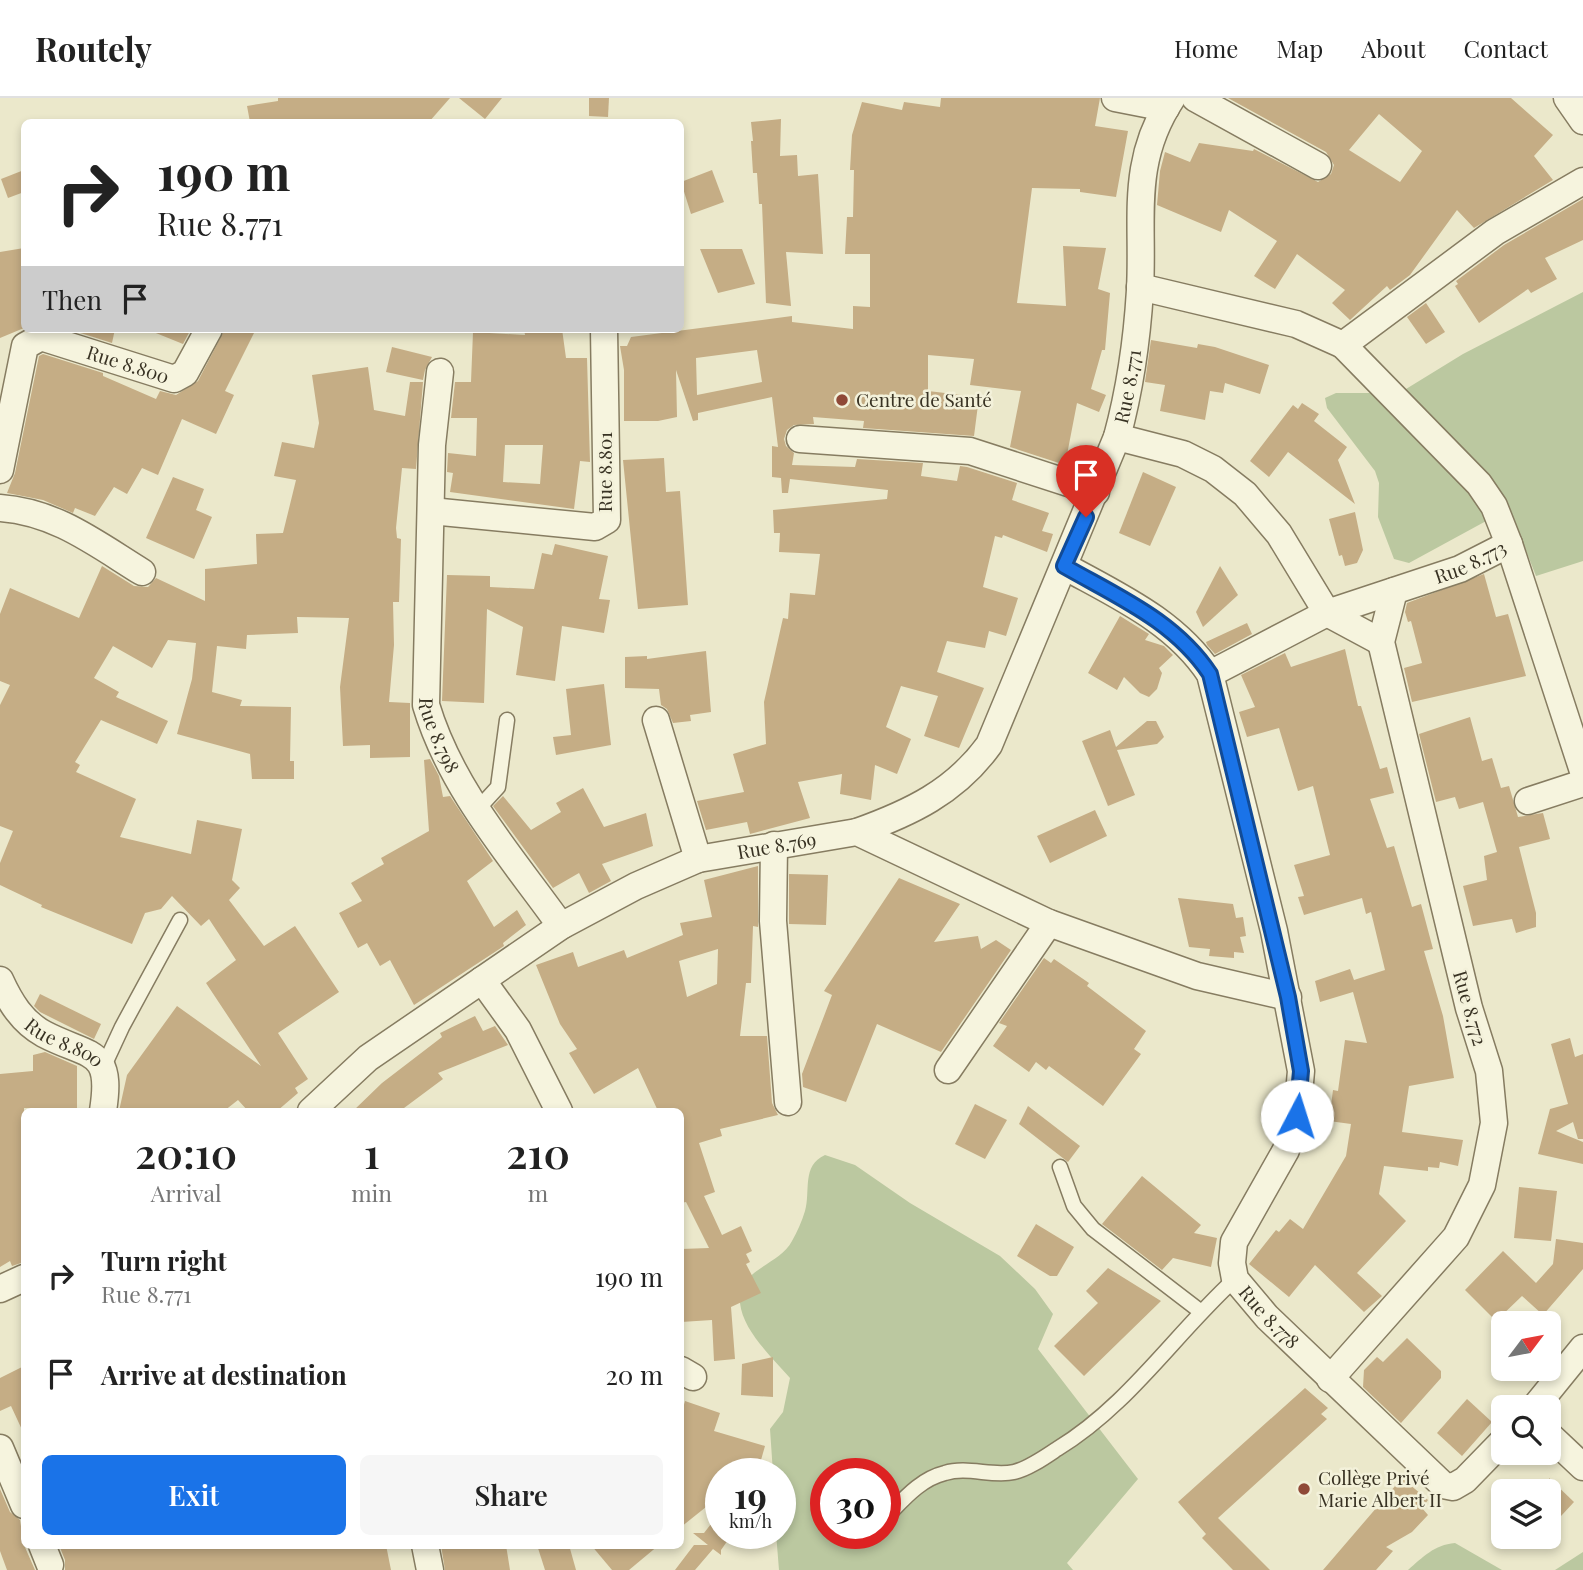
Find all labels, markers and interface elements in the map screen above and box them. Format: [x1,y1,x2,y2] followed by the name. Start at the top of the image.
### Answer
[35,26,152,70] text: Routely
[1174,32,1238,64] text: Home
[1276,32,1323,64] text: Map
[1361,32,1425,64] text: About
[1463,32,1548,64] text: Contact
[157,138,290,203] text: 190 m
[42,147,133,238] icon: right
[157,201,283,244] text: Rue 8.771
[116,280,154,318] icon: arrive
[42,282,102,317] text: Then
[84,338,173,389] street label: Rue 8.800
[1107,348,1146,426] street label: Rue 8.771
[856,386,992,412] place label: Centre de Santé
[834,392,850,408] marker: Centre de Santé
[591,432,617,512] street label: Rue 8.801
[1056,445,1116,517] pin
[1067,456,1105,494] icon: arrive
[1431,534,1510,589] street label: Rue 8.773
[414,697,466,777] street label: Rue 8.798
[735,825,818,864] street label: Rue 8.769
[1448,967,1494,1048] street label: Rue 8.772
[20,1011,111,1072] street label: Rue 8.800
[1260,1079,1334,1153] position arrow
[135,1124,237,1180] text: 20:10
[364,1124,380,1180] text: 1
[506,1124,570,1180] text: 210
[151,1177,222,1208] text: Arrival
[351,1177,392,1208] text: min
[528,1177,548,1208] text: m
[101,1243,227,1278] text: Turn right
[42,1257,80,1295] icon: right
[595,1259,663,1294] text: 190 m
[101,1278,192,1309] text: Rue 8.771
[1234,1279,1306,1353] street label: Rue 8.778
[1491,1311,1561,1381] north arrow
[1491,1311,1561,1549] map controls
[42,1355,80,1393] icon: arrive
[101,1357,347,1392] text: Arrive at destination
[605,1357,663,1392] text: 20 m
[1491,1395,1561,1465] button: search
[42,1455,346,1535] button: Exit
[360,1455,663,1535] button: Share
[810,1458,901,1549] speed limit sign: 30
[1318,1464,1442,1512] place label: Collège Privé Marie Albert II
[734,1471,767,1518] text: 19
[1491,1479,1561,1549] button: layers
[1296,1481,1312,1497] marker: Collège Privé Marie Albert II
[729,1509,772,1533] text: km/h

